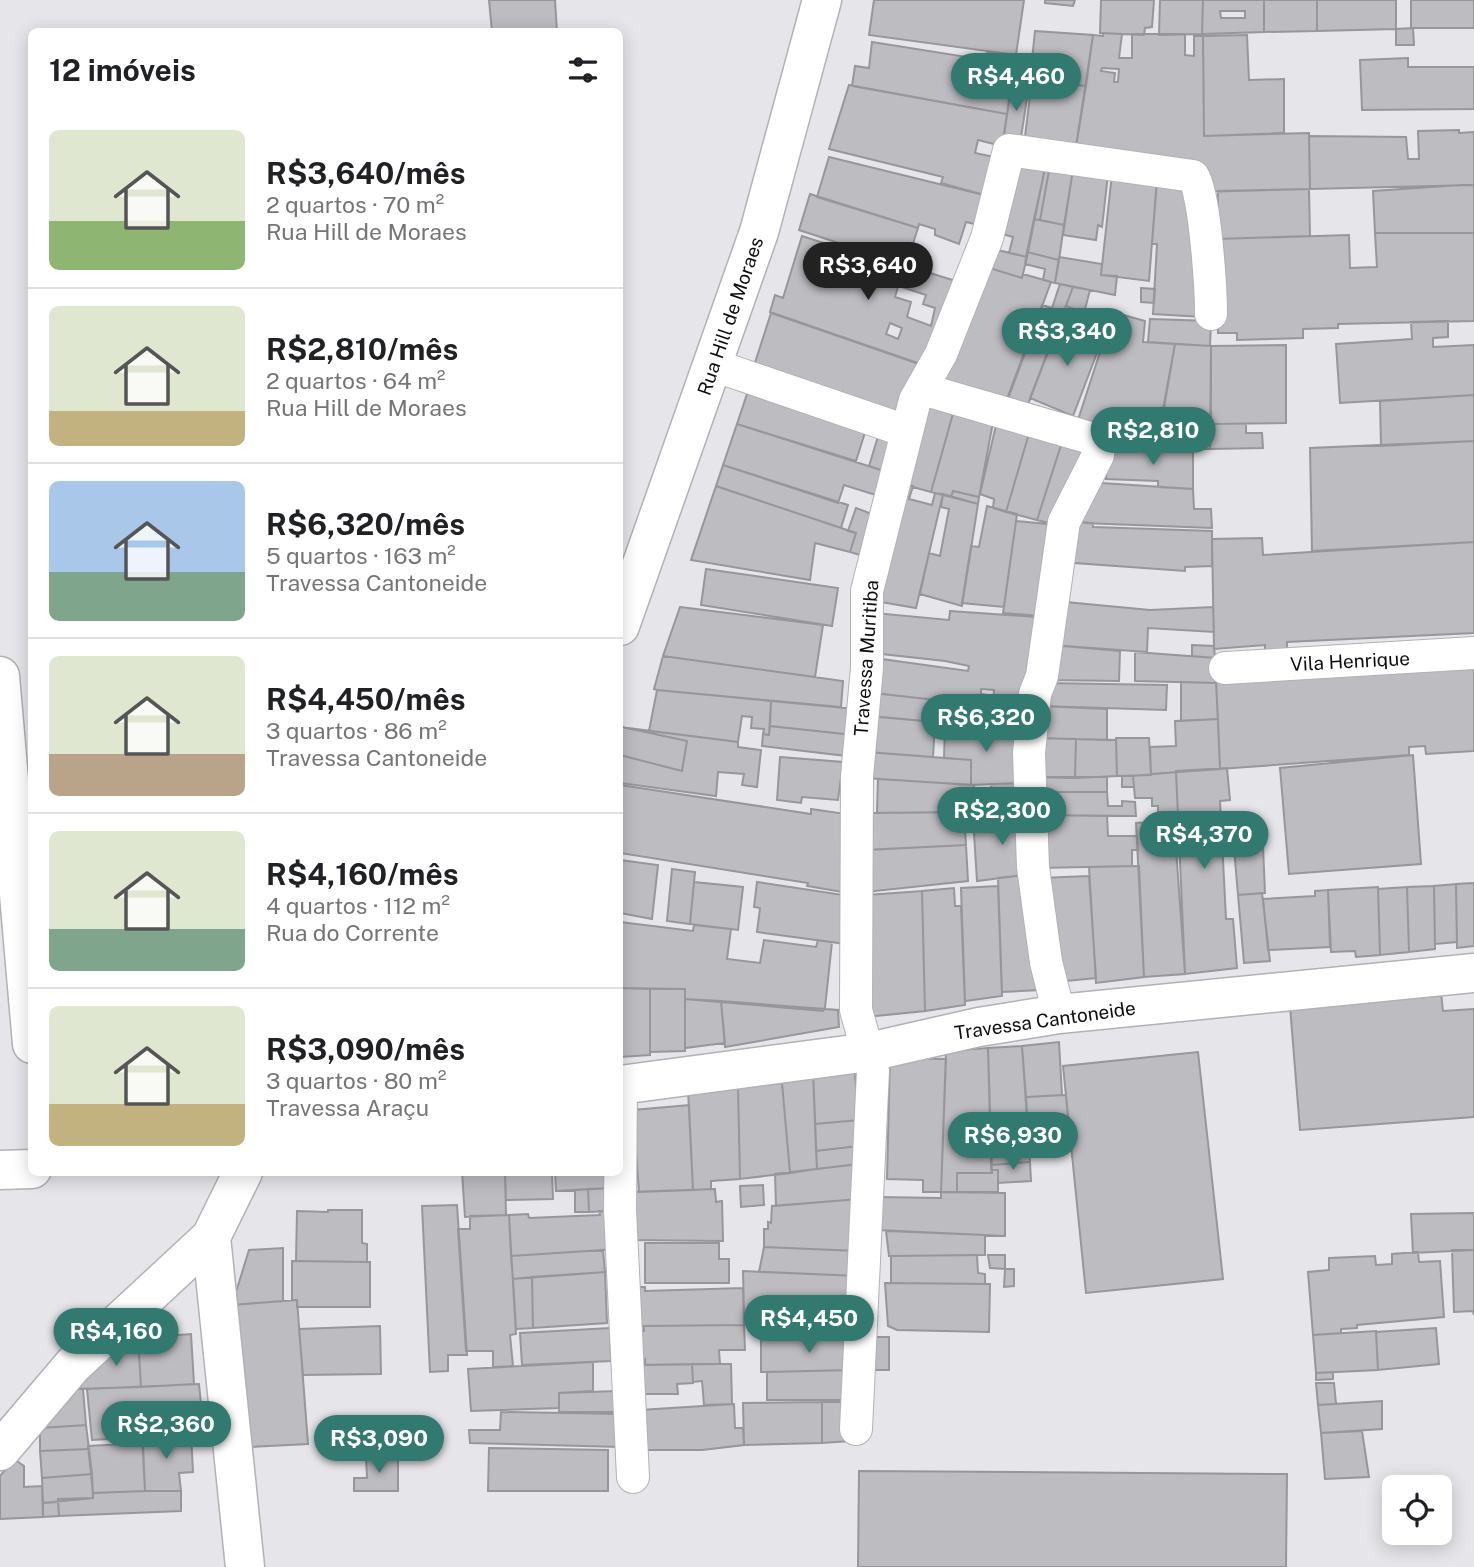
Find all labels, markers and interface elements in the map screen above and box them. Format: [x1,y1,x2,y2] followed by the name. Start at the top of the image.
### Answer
[564,51,602,89] icon: filters
[49,52,196,88] text: 12 imóveis
[951,54,1081,113] pin: R$4,460
[967,62,1065,89] text: R$4,460
[266,155,466,191] text: R$3,640/mês
[105,158,189,242] icon: home
[266,191,444,218] text: 2 quartos · 70 m²
[266,218,467,245] text: Rua Hill de Moraes
[693,234,767,398] street label: Rua Hill de Moraes
[803,243,933,302] pin: R$3,640
[819,251,917,278] text: R$3,640
[1002,308,1132,368] pin: R$3,340
[1018,317,1116,344] text: R$3,340
[266,331,458,367] text: R$2,810/mês
[105,334,189,418] icon: home
[266,367,446,394] text: 2 quartos · 64 m²
[266,394,467,421] text: Rua Hill de Moraes
[1088,407,1218,467] pin: R$2,810
[1107,416,1199,443] text: R$2,810
[266,506,465,542] text: R$6,320/mês
[105,509,189,593] icon: home
[266,542,456,569] text: 5 quartos · 163 m²
[266,569,487,596] text: Travessa Cantoneide
[850,579,882,737] street label: Travessa Muritiba
[1290,647,1410,675] street label: Vila Henrique
[266,681,465,717] text: R$4,450/mês
[105,684,189,768] icon: home
[921,694,1051,754] pin: R$6,320
[937,703,1035,730] text: R$6,320
[266,717,447,744] text: 3 quartos · 86 m²
[266,744,487,771] text: Travessa Cantoneide
[937,788,1067,847] pin: R$2,300
[953,796,1051,823] text: R$2,300
[1139,812,1269,871] pin: R$4,370
[1155,820,1253,847] text: R$4,370
[266,856,459,892] text: R$4,160/mês
[105,859,189,943] icon: home
[266,892,450,919] text: 4 quartos · 112 m²
[266,919,439,946] text: Rua do Corrente
[953,996,1137,1044] street label: Travessa Cantoneide
[266,1031,465,1067] text: R$3,090/mês
[105,1034,189,1118] icon: home
[266,1067,446,1094] text: 3 quartos · 80 m²
[266,1094,429,1121] text: Travessa Araçu
[948,1112,1078,1172] pin: R$6,930
[964,1121,1062,1148] text: R$6,930
[744,1296,874,1355] pin: R$4,450
[760,1304,858,1331] text: R$4,450
[51,1308,181,1368] pin: R$4,160
[70,1317,162,1344] text: R$4,160
[101,1402,231,1461] pin: R$2,360
[117,1410,215,1437] text: R$2,360
[314,1416,444,1475] pin: R$3,090
[330,1424,428,1451] text: R$3,090
[1382,1475,1452,1545] map controls
[1382,1475,1452,1545] button: locate

